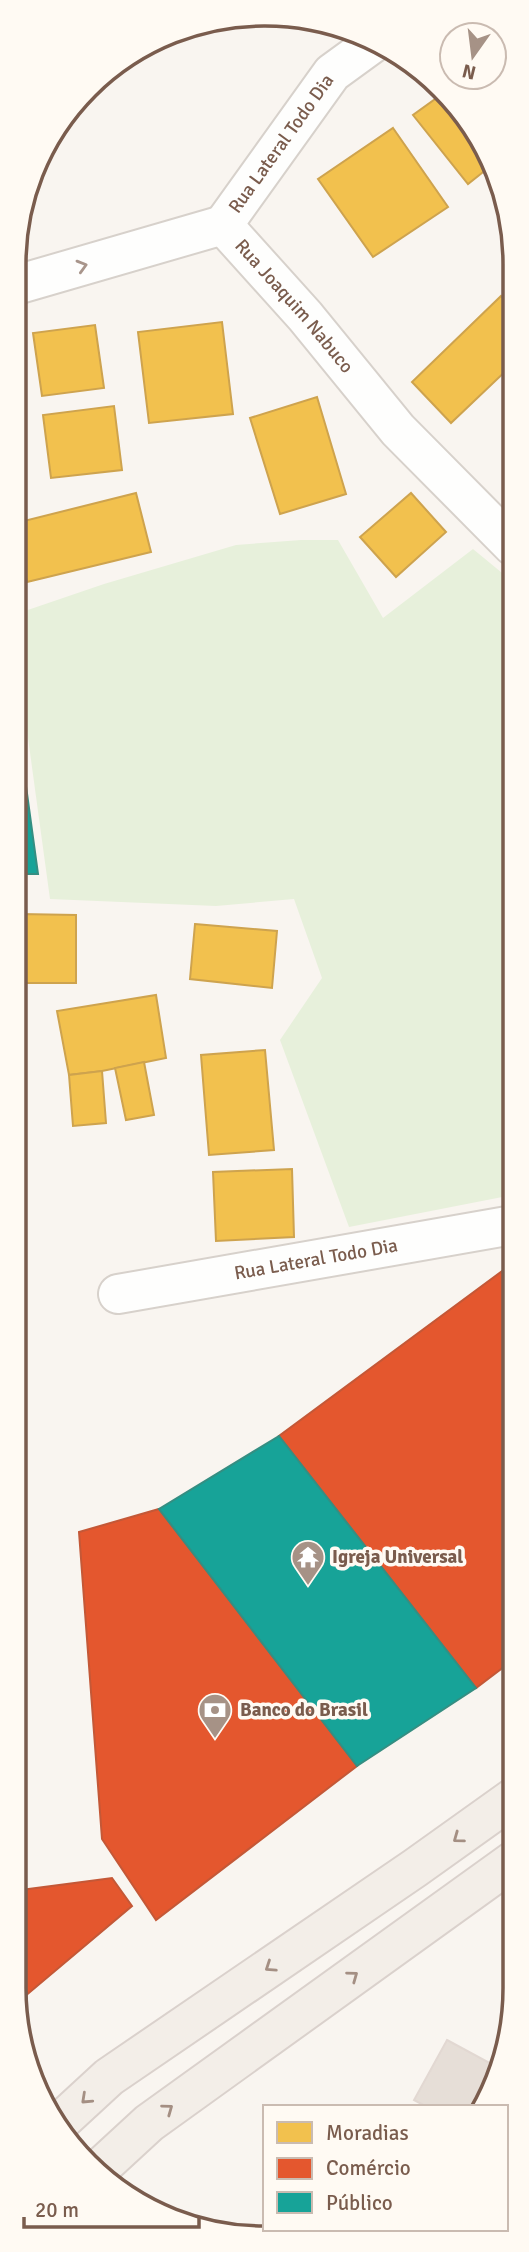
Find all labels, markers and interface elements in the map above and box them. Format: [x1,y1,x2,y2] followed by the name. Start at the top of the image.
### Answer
[438,21,508,91] north arrow
[460,58,478,85] text: N
[223,69,339,218] street label: Rua Lateral Todo Dia
[230,234,359,378] street label: Rua Joaquim Nabuco
[75,260,87,275] one-way arrow
[232,1233,400,1285] street label: Rua Lateral Todo Dia
[289,1538,327,1587] temple icon: Igreja Universal
[332,1545,463,1569] place label: Igreja Universal
[196,1691,234,1740] bank icon: Banco do Brasil
[240,1698,368,1722] place label: Banco do Brasil
[453,1829,465,1842] one-way arrow
[265,1959,278,1972] one-way arrow
[345,1972,358,1984] one-way arrow
[81,2091,94,2103] one-way arrow
[160,2105,173,2117] one-way arrow
[263,2105,508,2231] legend
[326,2120,409,2146] text: Moradias
[326,2155,411,2181] text: Comércio
[24,2186,200,2230] scale bar
[326,2190,393,2216] text: Público
[35,2197,79,2223] text: 20 m

